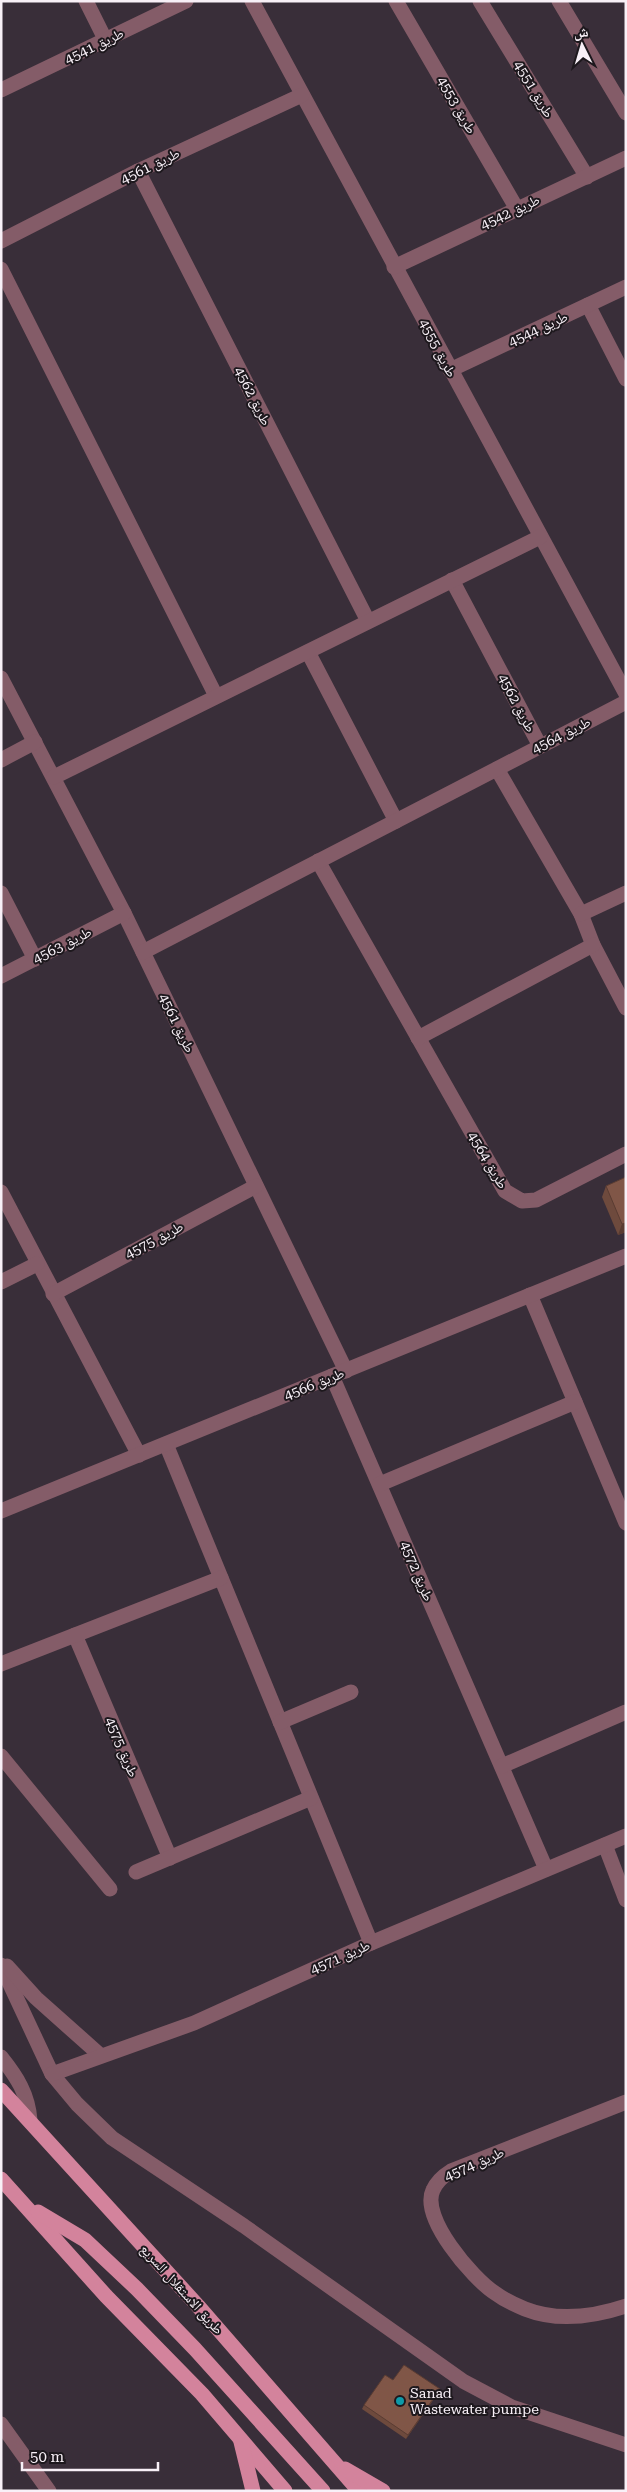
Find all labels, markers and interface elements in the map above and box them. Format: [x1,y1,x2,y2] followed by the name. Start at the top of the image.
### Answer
[557,20,607,70] north arrow
[573,23,589,42] text: ش
[62,25,127,69] street label: طريق 4541
[509,58,557,121] street label: طريق 4551
[432,73,480,138] street label: طريق 4553
[118,145,183,189] street label: طريق 4561
[478,191,543,235] street label: طريق 4542
[506,308,571,352] street label: طريق 4544
[414,316,460,381] street label: طريق 4555
[230,364,275,429] street label: طريق 4562
[493,671,539,736] street label: طريق 4562
[529,713,594,758] street label: طريق 4564
[30,923,95,968] street label: طريق 4563
[154,991,198,1056] street label: طريق 4561
[463,1129,511,1192] street label: طريق 4564
[122,1218,187,1264] street label: طريق 4575
[282,1365,347,1405] street label: طريق 4566
[395,1539,437,1604] street label: طريق 4572
[100,1715,142,1780] street label: طريق 4575
[308,1937,373,1979] street label: طريق 4571
[442,2144,507,2186] street label: طريق 4574
[136,2241,227,2339] street label: طريق الاستقلال السريع
[410,2385,539,2417] place label: Sanad Wastewater pumpe
[394,2395,406,2407] marker: Sanad Wastewater pumpe
[22,2440,159,2472] scale bar
[30,2448,65,2466] text: 50 m

